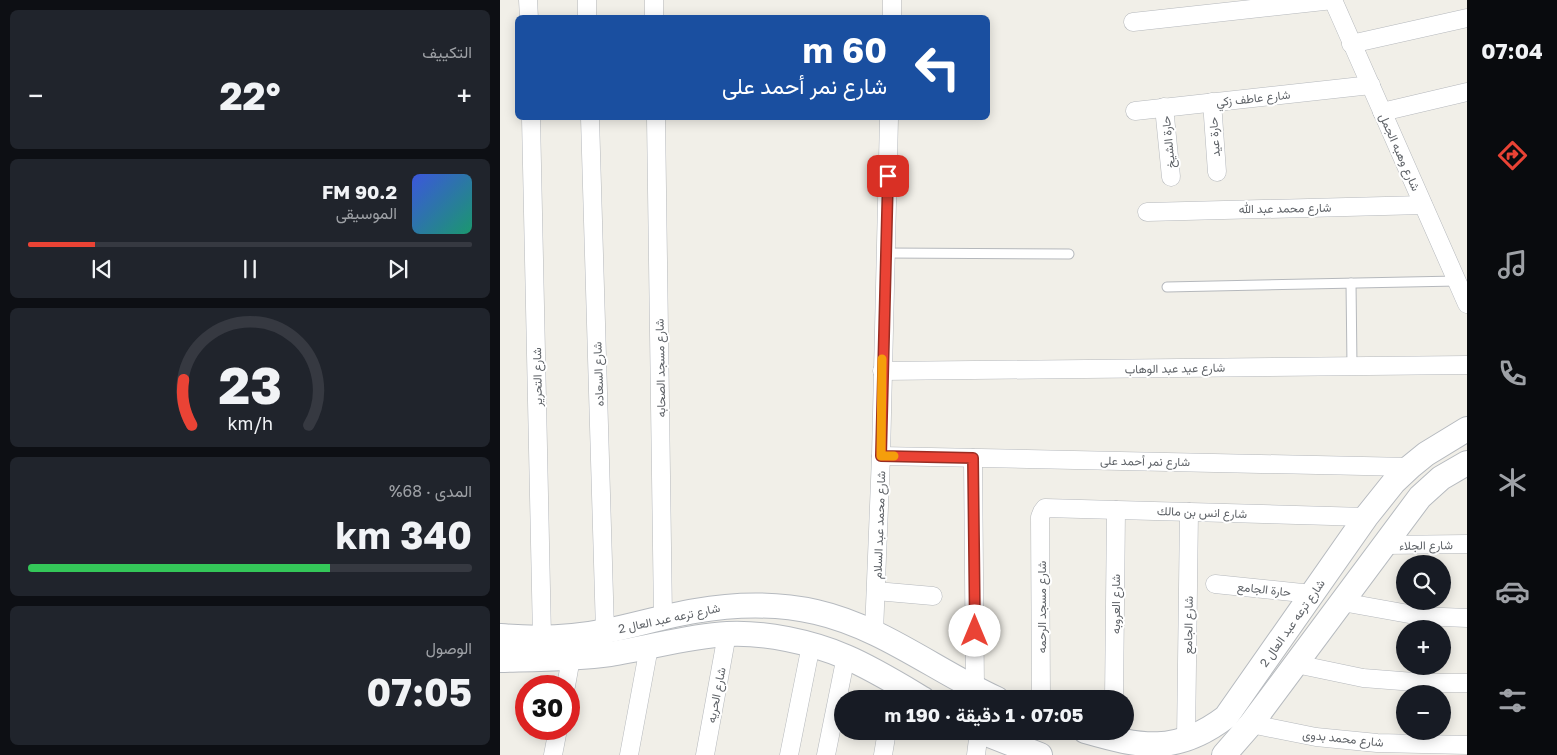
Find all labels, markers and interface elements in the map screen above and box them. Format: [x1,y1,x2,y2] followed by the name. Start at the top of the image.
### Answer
[803,29,887,71] text: 60 m
[905,35,970,100] icon: left
[1481,37,1543,64] text: 07:04
[422,42,472,62] text: التكييف
[722,72,887,99] text: شارع نمر أحمد على
[219,73,281,118] text: 22°
[28,79,43,112] text: −
[457,79,472,112] text: +
[1215,87,1291,112] street label: شارع عاطف زكي
[1374,111,1424,194] street label: شارع وهبه الجمل
[1158,115,1180,169] street label: حارة الشيخ
[1205,116,1224,157] street label: حارة عيد
[1495,138,1530,173] icon: directions
[867,155,909,197] pin
[874,162,902,190] icon: arrive
[322,180,397,203] text: 90.2 FM
[1238,200,1332,218] street label: شارع محمد عبد الله
[336,203,397,223] text: الموسيقى
[1495,247,1530,282] icon: music
[88,255,116,283] icon: previous
[236,255,264,283] icon: pause
[384,255,412,283] icon: next
[652,318,670,418] street label: شارع مسجد الصحابه
[589,341,609,407] street label: شارع السعاده
[529,347,547,408] street label: شارع التحرير
[218,353,282,415] text: 23
[1495,356,1530,391] icon: phone
[1125,360,1225,378] street label: شارع عيد عبد الوهاب
[227,412,273,434] text: km/h
[1100,453,1190,471] street label: شارع نمر أحمد على
[1495,465,1530,500] icon: climate
[870,471,890,580] street label: شارع محمد عبد السلام
[389,481,472,501] text: المدى · 68%
[1157,503,1247,523] street label: شارع انس بن مالك
[336,512,472,557] text: 340 km
[1399,537,1453,555] street label: شارع الجلاء
[1396,555,1451,740] map controls
[1396,555,1451,610] button: search
[1034,561,1051,653] street label: شارع مسجد الرحمه
[1108,574,1125,634] street label: شارع العروبه
[1495,574,1530,609] icon: car
[1256,576,1330,671] street label: شارع ترعه عبد العال 2
[1236,579,1292,601] street label: حارة الجامع
[1180,596,1198,654] street label: شارع الجامع
[617,600,722,638] street label: شارع ترعه عبد العال 2
[948,604,1000,656] position arrow
[1396,620,1451,675] button: +
[426,638,472,658] text: الوصول
[703,666,731,724] street label: شارع الحريه
[367,669,472,714] text: 07:05
[515,675,580,740] speed limit sign: 30
[1495,683,1530,718] icon: filters
[1396,685,1451,740] button: −
[885,703,1083,726] text: 07:05 · 1 دقيقة · 190 m
[1301,726,1384,752] street label: شارع محمد بدوى

